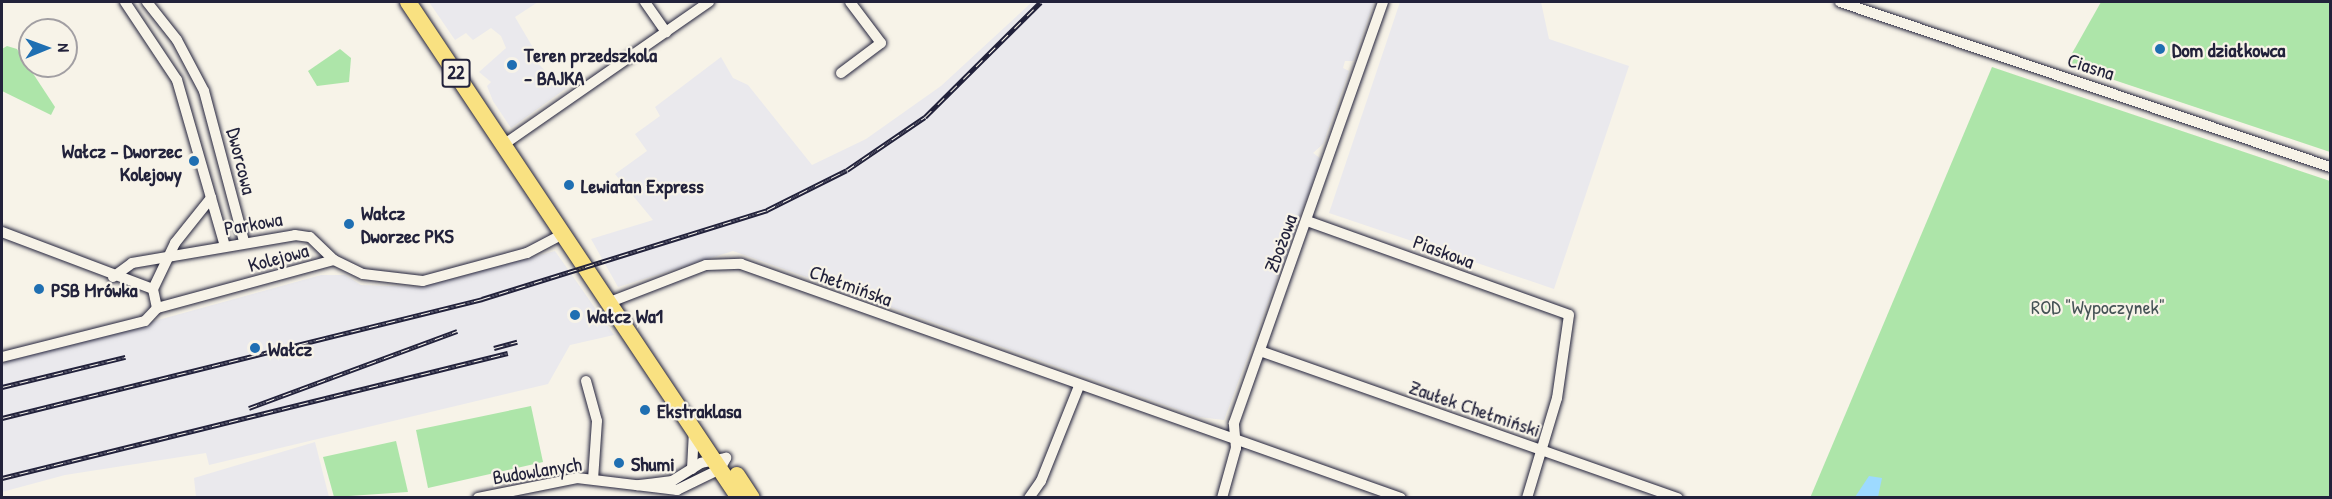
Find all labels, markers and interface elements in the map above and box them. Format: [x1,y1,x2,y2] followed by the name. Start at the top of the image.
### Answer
[18,18,78,78] north arrow
[2172,37,2285,61] place label: Dom działkowca
[524,42,657,89] place label: Teren przedszkola - BAJKA
[2153,42,2167,56] marker: Dom działkowca
[53,43,75,52] text: N
[2065,47,2117,85] street label: Ciasna
[441,58,471,88] road number: 22
[505,58,519,72] marker: Teren przedszkola - BAJKA
[222,125,262,197] street label: Dworcowa
[62,138,182,185] place label: Wałcz - Dworzec Kolejowy
[187,154,201,168] marker: Wałcz - Dworzec Kolejowy
[581,173,704,197] place label: Lewiatan Express
[562,178,576,192] marker: Lewiatan Express
[361,201,454,248] place label: Wałcz Dworzec PKS
[222,206,284,240] street label: Parkowa
[1258,211,1302,275] street label: Zbożowa
[342,217,356,231] marker: Wałcz Dworzec PKS
[1410,229,1478,273] street label: Piaskowa
[245,237,311,277] street label: Kolejowa
[807,259,895,311] street label: Chełmińska
[51,277,138,301] place label: PSB Mrówka
[32,282,46,296] marker: PSB Mrówka
[2031,294,2165,318] park label: ROD "Wypoczynek"
[587,303,663,327] place label: Wałcz Wa1
[568,308,582,322] marker: Wałcz Wa1
[268,336,312,360] place label: Wałcz
[246,339,264,357] marker: Wałcz
[1406,374,1544,442] street label: Zaułek Chełmiński
[657,398,741,422] place label: Ekstraklasa
[638,403,652,417] marker: Ekstraklasa
[491,451,583,489] street label: Budowlanych
[631,451,675,475] place label: Shumi
[612,456,626,470] marker: Shumi

